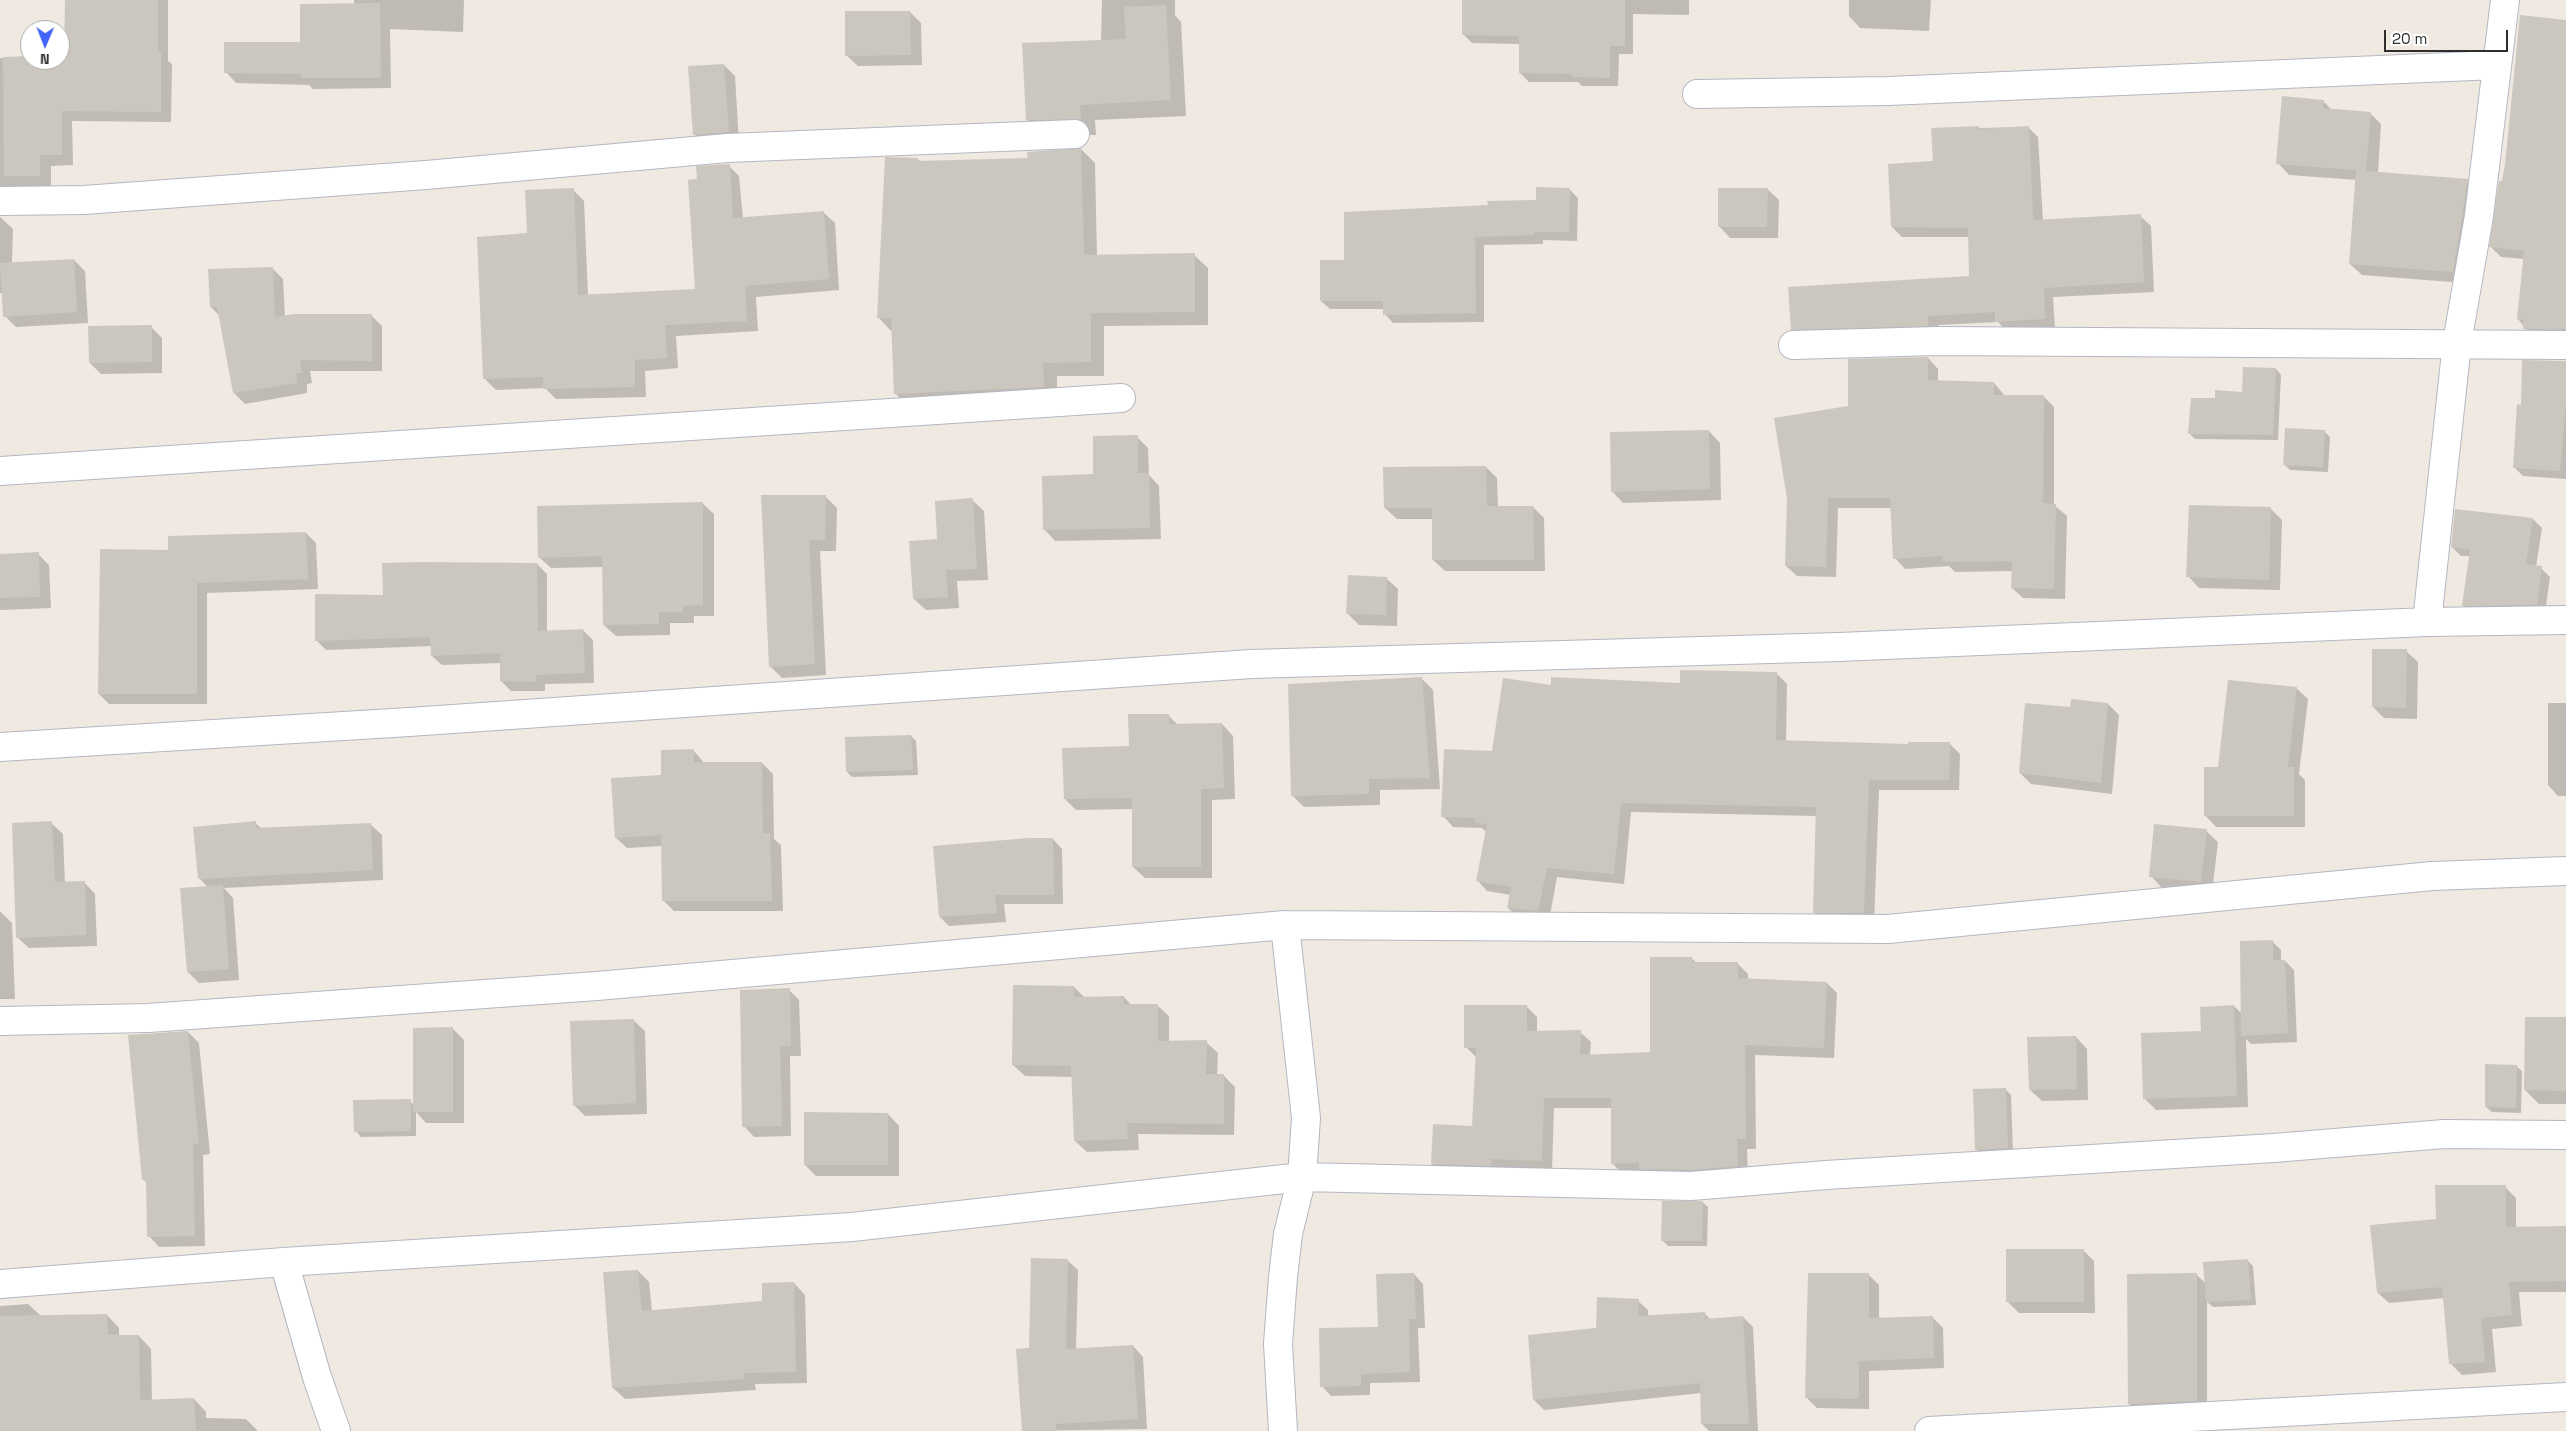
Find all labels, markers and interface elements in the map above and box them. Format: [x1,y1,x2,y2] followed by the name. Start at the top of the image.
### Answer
[20,20,70,70] north arrow
[2386,20,2510,52] scale bar
[2392,29,2427,48] text: 20 m
[40,50,50,68] text: N

